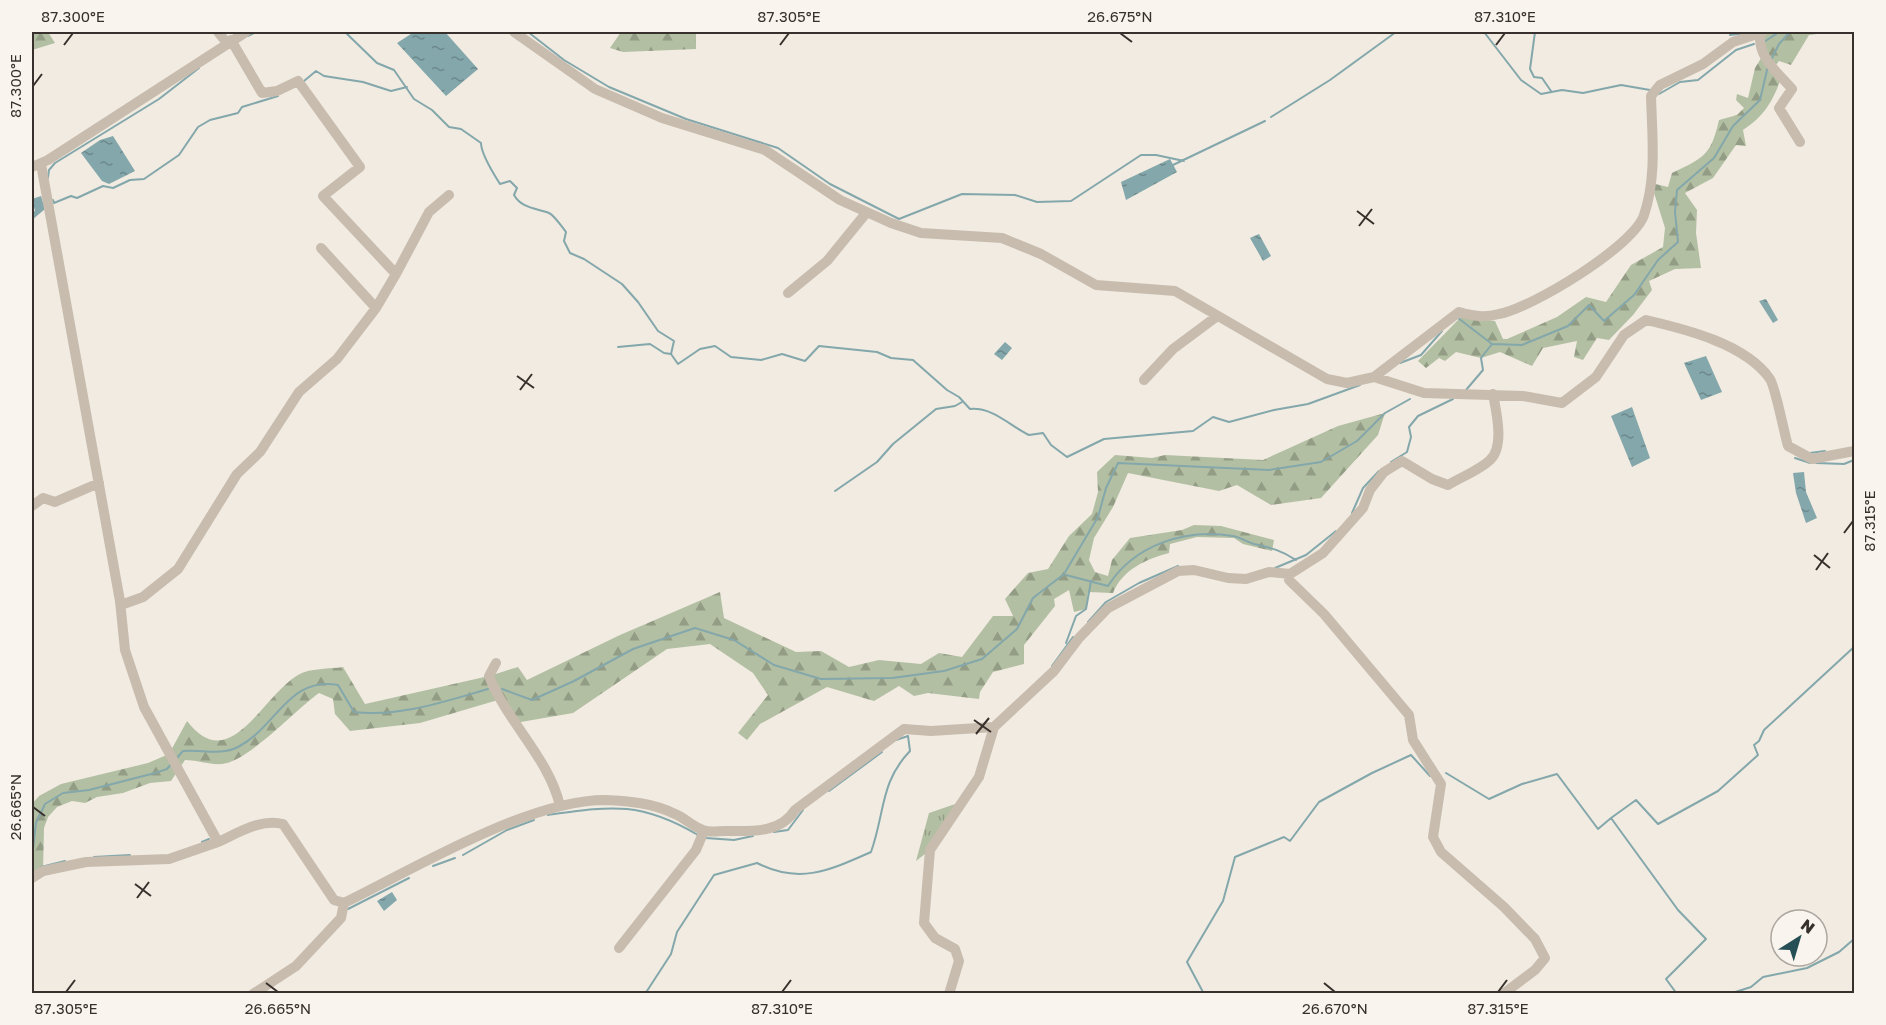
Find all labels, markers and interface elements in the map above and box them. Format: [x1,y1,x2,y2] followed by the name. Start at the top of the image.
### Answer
[41,7,105,25] text: 87.300°E
[757,7,821,25] text: 87.305°E
[1087,7,1153,25] text: 26.675°N
[1474,7,1536,25] text: 87.310°E
[6,54,24,118] text: 87.300°E
[1860,490,1878,552] text: 87.315°E
[6,774,24,840] text: 26.665°N
[1769,908,1829,968] north arrow
[1797,914,1819,938] text: N
[34,999,98,1017] text: 87.305°E
[245,999,311,1017] text: 26.665°N
[751,999,813,1017] text: 87.310°E
[1302,999,1368,1017] text: 26.670°N
[1467,999,1529,1017] text: 87.315°E

